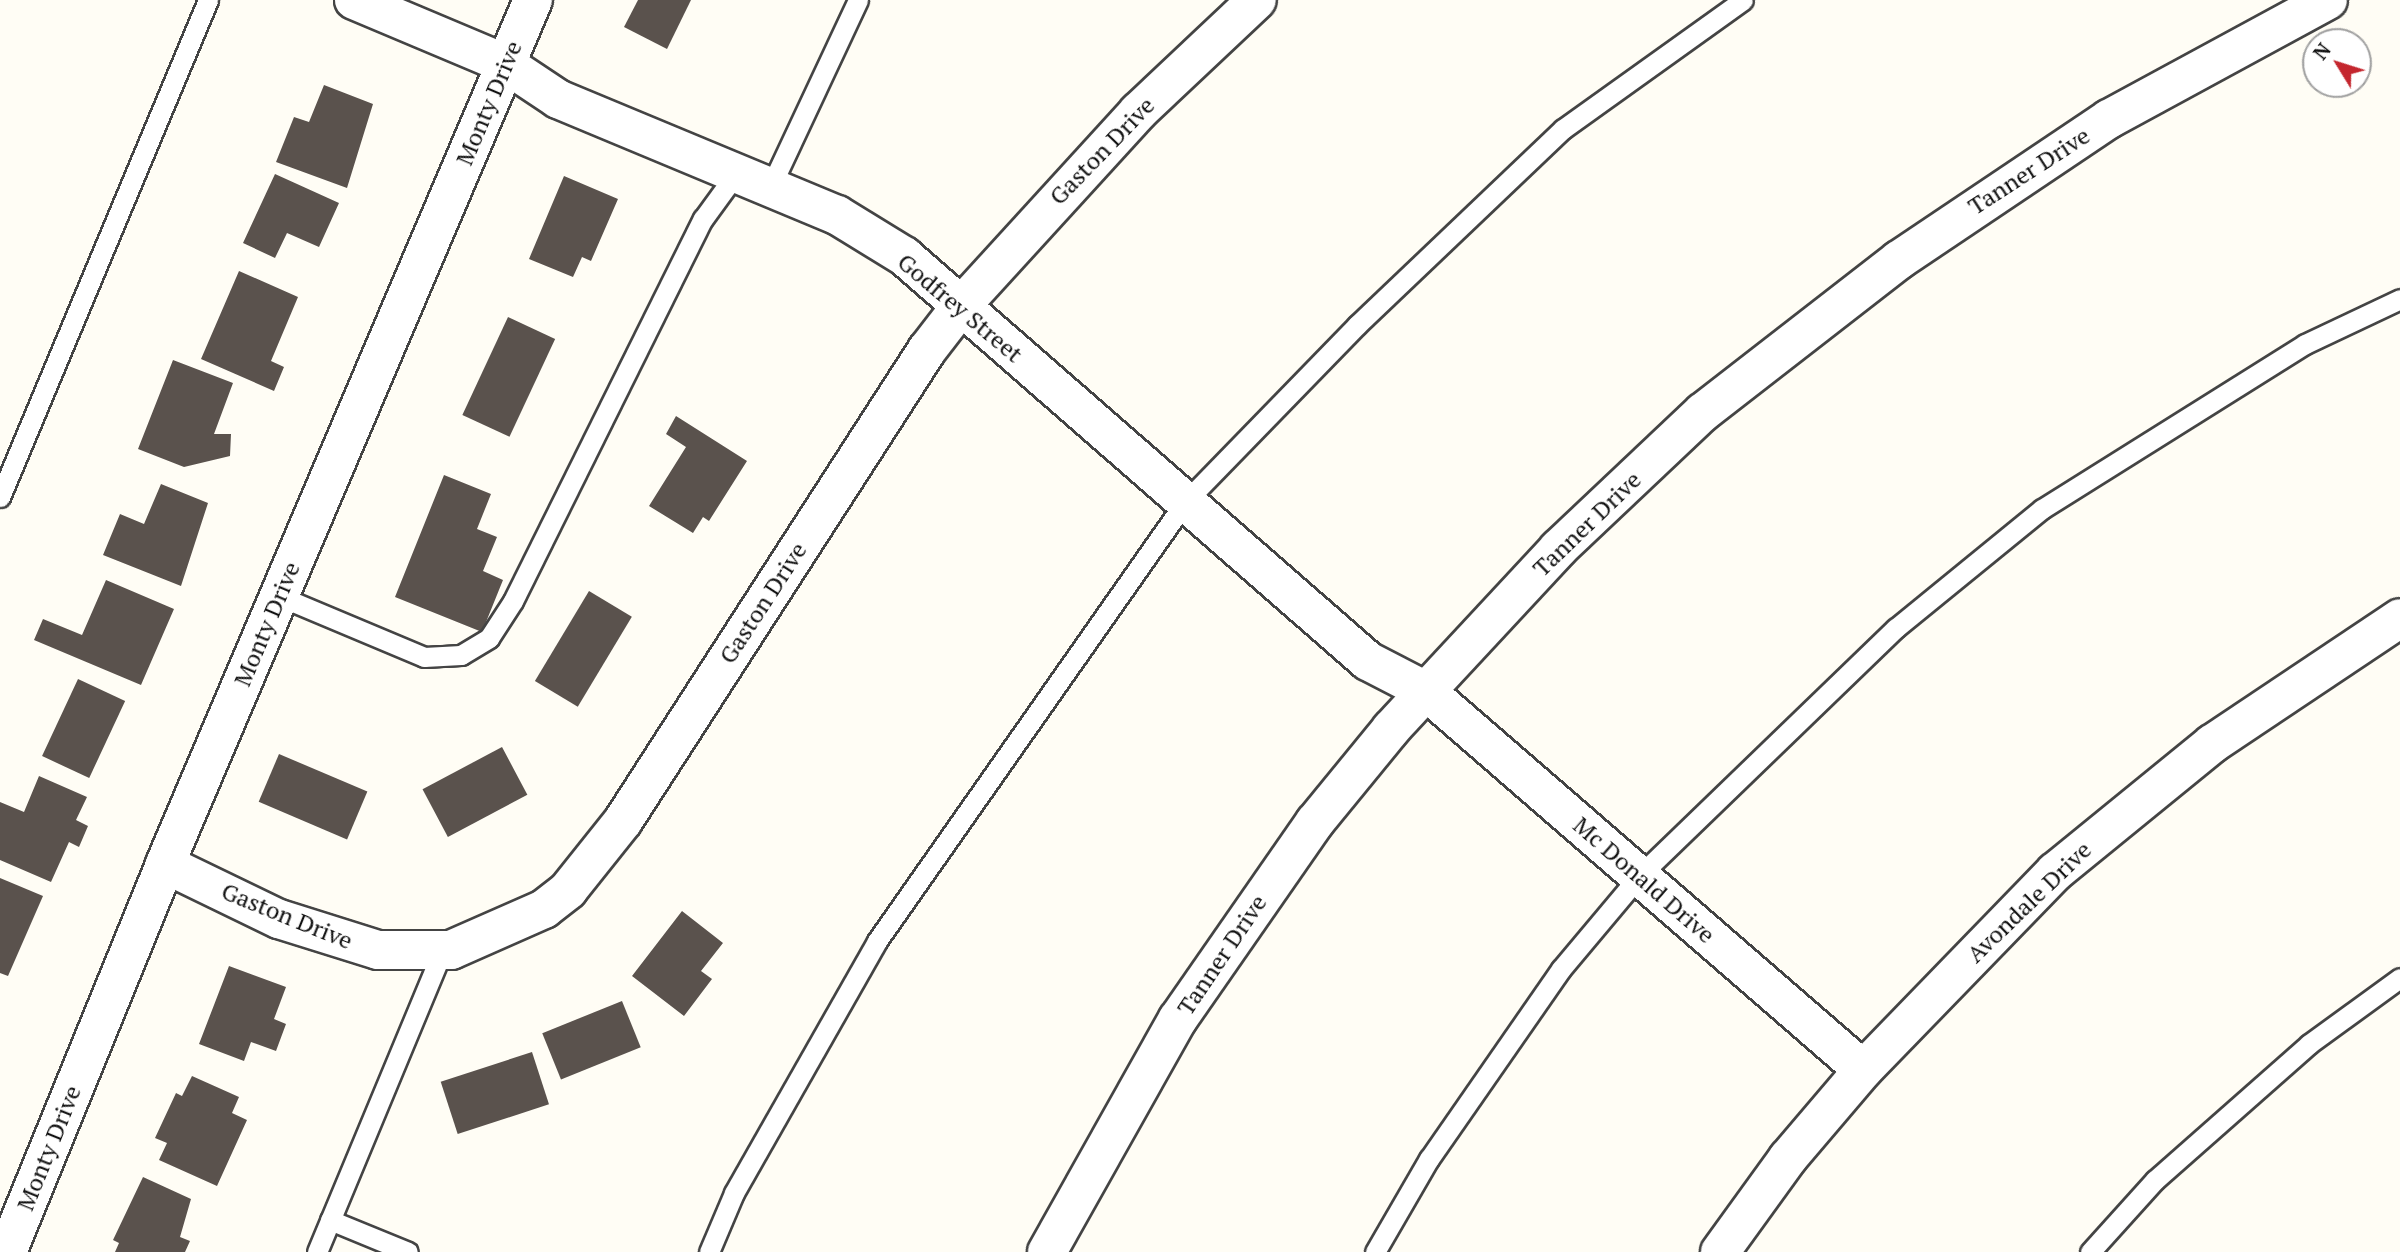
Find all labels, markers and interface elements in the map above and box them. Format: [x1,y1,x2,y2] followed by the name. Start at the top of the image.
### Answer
[2302,28,2372,98] north arrow
[450,36,528,170] street label: Monty Drive
[2307,38,2336,64] text: N
[1044,91,1160,211] street label: Gaston Drive
[1963,121,2095,221] street label: Tanner Drive
[892,247,1028,369] street label: Godfrey Street
[1527,465,1647,583] street label: Tanner Drive
[713,537,813,669] street label: Gaston Drive
[228,557,306,691] street label: Monty Drive
[1567,811,1721,949] street label: Mc Donald Drive
[1961,835,2097,969] street label: Avondale Drive
[217,877,357,955] street label: Gaston Drive
[1171,889,1273,1021] street label: Tanner Drive
[11,1081,87,1215] street label: Monty Drive

